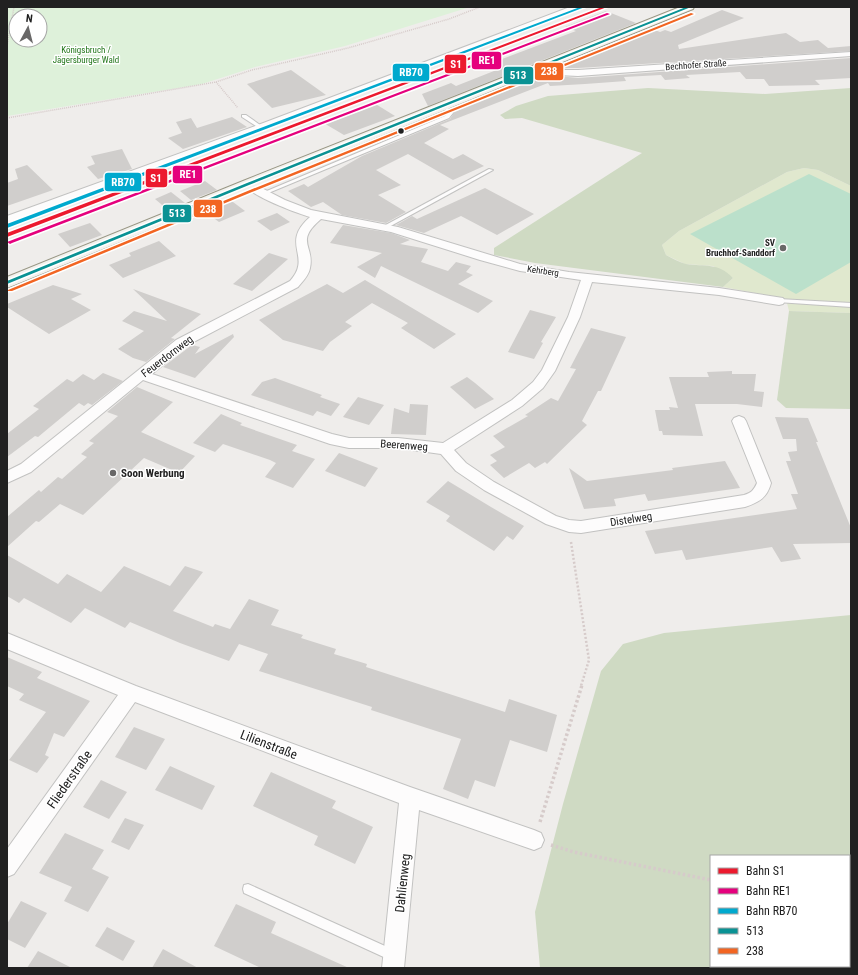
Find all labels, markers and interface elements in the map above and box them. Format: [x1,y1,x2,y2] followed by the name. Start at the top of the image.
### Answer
[8,8,48,48] north arrow
[25,12,34,25] text: N
[53,45,119,65] park label: Königsbruch / Jägersburger Wald
[471,51,502,70] line badge: RE1
[444,54,467,74] line badge: S1
[478,54,496,67] text: RE1
[450,58,462,71] text: S1
[665,58,727,72] street label: Bechhofer Straße
[534,62,564,81] line badge: 238
[392,63,430,82] line badge: RB70
[541,65,558,78] text: 238
[399,66,423,79] text: RB70
[503,66,534,85] line badge: 513
[510,69,527,82] text: 513
[396,126,406,136] unlabelled marker
[172,165,203,184] line badge: RE1
[145,168,168,188] line badge: S1
[179,168,197,181] text: RE1
[104,172,142,192] line badge: RB70
[150,172,162,185] text: S1
[111,176,135,189] text: RB70
[193,199,223,218] line badge: 238
[200,203,217,216] text: 238
[162,204,192,223] line badge: 513
[169,207,186,220] text: 513
[706,238,776,258] place label: SV Bruchhof-Sanddorf
[778,243,788,253] marker: SV Bruchhof-Sanddorf
[527,264,559,278] street label: Kehrberg
[139,333,196,380] street label: Feuerdornweg
[380,437,428,454] street label: Beerenweg
[121,467,185,480] place label: Soon Werbung
[108,468,118,478] marker: Soon Werbung
[609,510,653,529] street label: Distelweg
[238,727,300,762] street label: Lilienstraße
[44,747,95,811] street label: Fliederstraße
[392,853,413,913] street label: Dahlienweg
[710,855,850,967] legend
[746,864,785,878] text: Bahn S1
[746,884,791,898] text: Bahn RE1
[746,904,798,918] text: Bahn RB70
[746,924,764,938] text: 513
[746,944,764,958] text: 238

